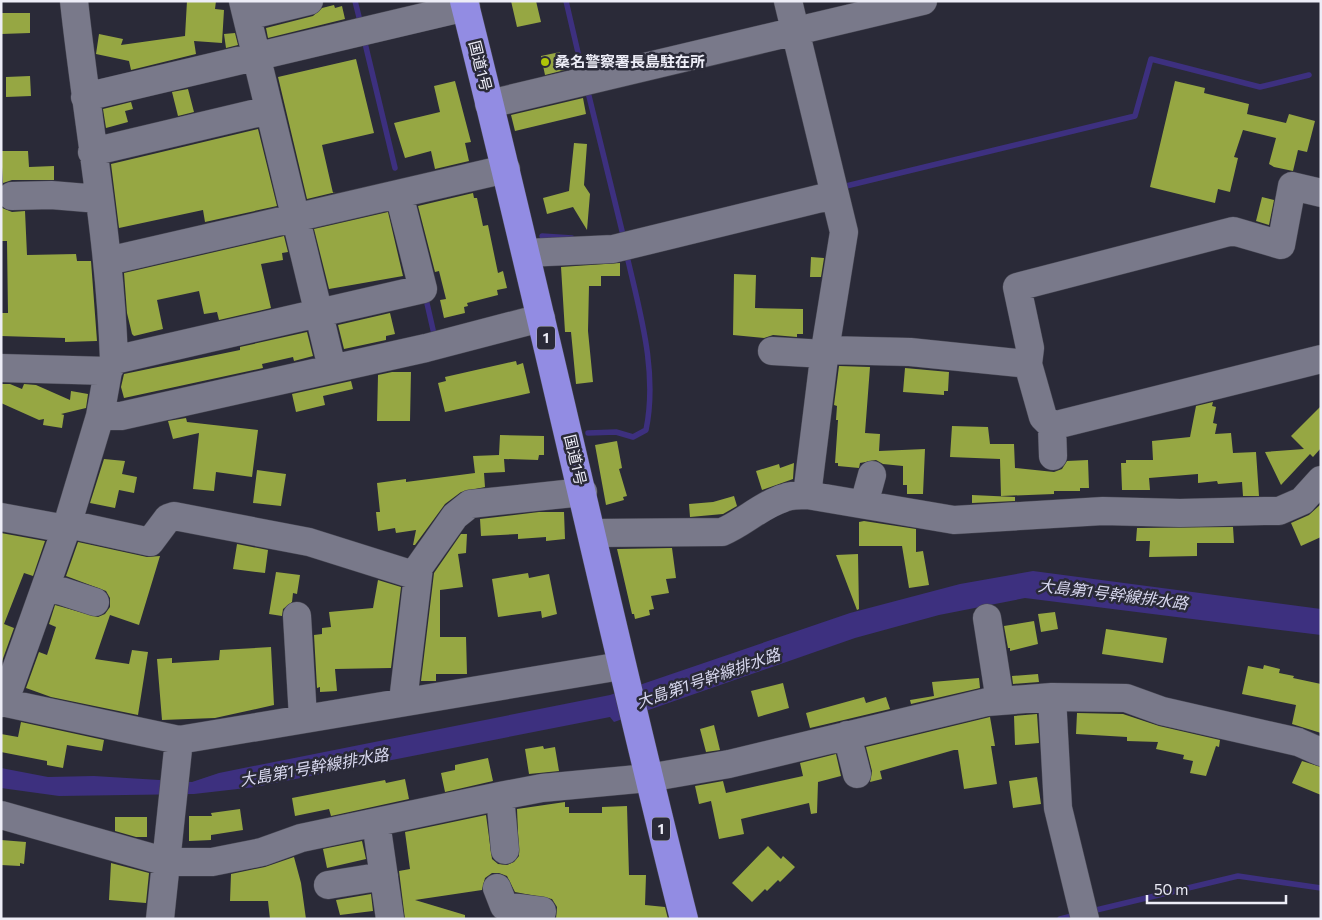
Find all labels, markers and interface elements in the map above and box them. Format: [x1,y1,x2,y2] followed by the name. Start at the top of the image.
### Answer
[466,39,496,93] street label: 国道1号
[555,52,705,70] place label: 桑名警察署長島駐在所
[539,56,551,68] marker: 桑名警察署長島駐在所
[537,326,555,349] road number: 1
[561,433,591,487] street label: 国道1号
[1037,575,1191,612] water label: 大島第1号幹線排水路
[633,643,784,711] water label: 大島第1号幹線排水路
[238,744,392,789] water label: 大島第1号幹線排水路
[652,818,670,841] road number: 1
[1147,872,1286,904] scale bar
[1154,880,1188,898] text: 50 m

